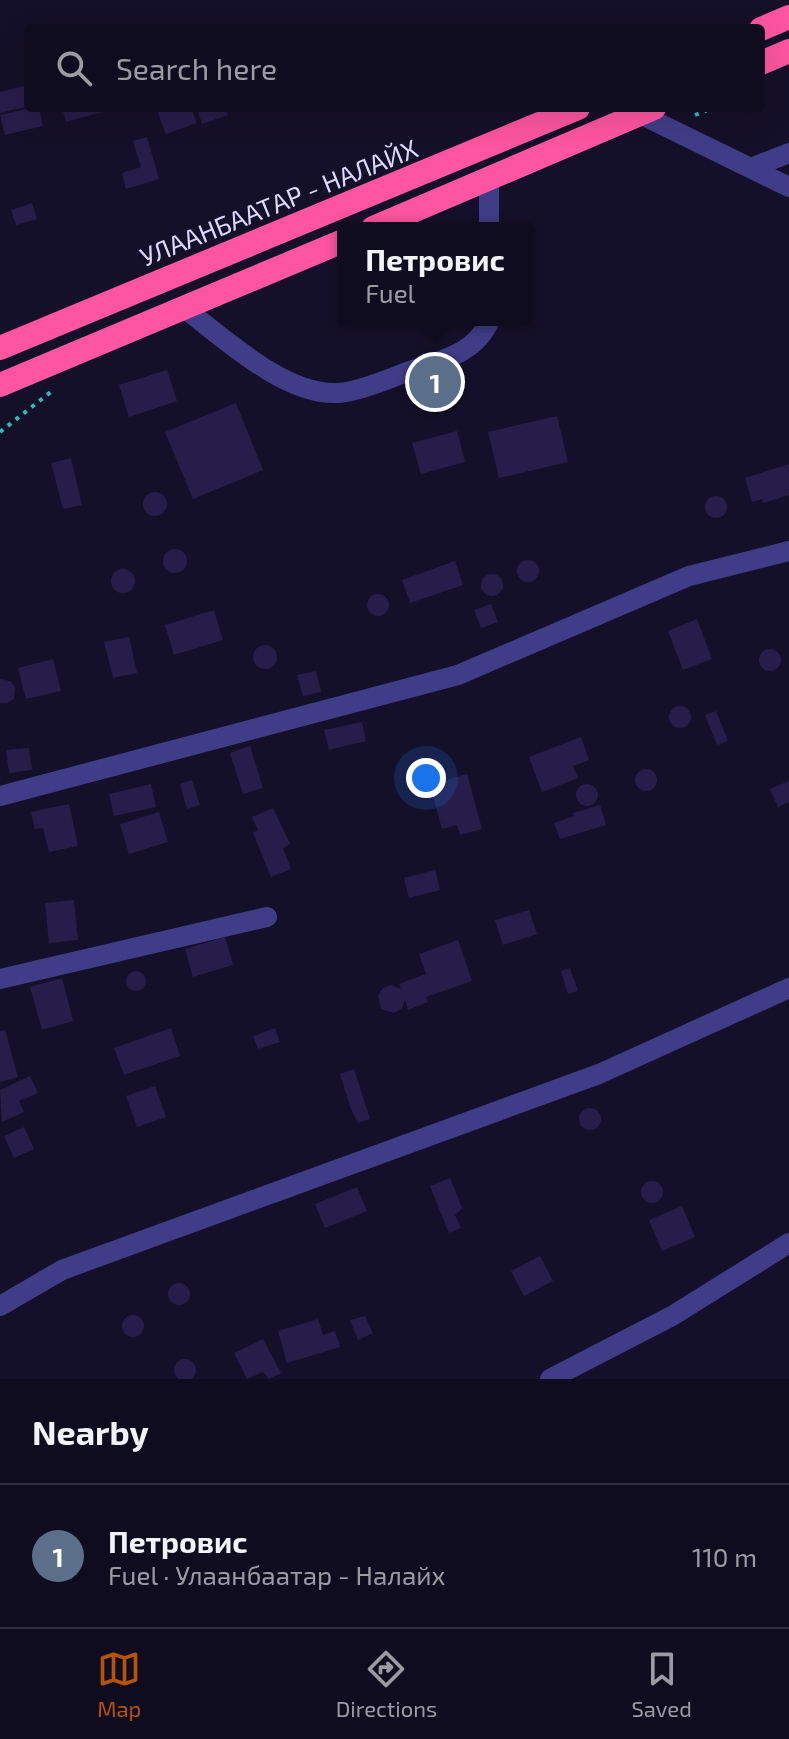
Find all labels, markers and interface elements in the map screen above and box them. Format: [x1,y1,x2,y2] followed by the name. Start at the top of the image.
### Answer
[24,24,765,112] search box
[52,46,96,90] icon: search
[116,50,277,86] text: Search here
[135,132,422,272] street label: УЛААНБААТАР - НАЛАЙХ
[337,222,533,326] popup
[365,241,505,277] text: Петровис
[365,277,415,308] text: Fuel
[409,352,461,412] pin: 1
[406,758,446,798] your location
[32,1411,149,1452] text: Nearby
[108,1523,248,1559] text: Петровис
[52,1541,64,1572] text: 1
[692,1541,757,1572] text: 110 m
[108,1559,445,1590] text: Fuel · Улаанбаатар - Налайх
[97,1647,141,1721] tab: Map
[336,1647,437,1721] tab: Directions
[631,1647,692,1721] tab: Saved

